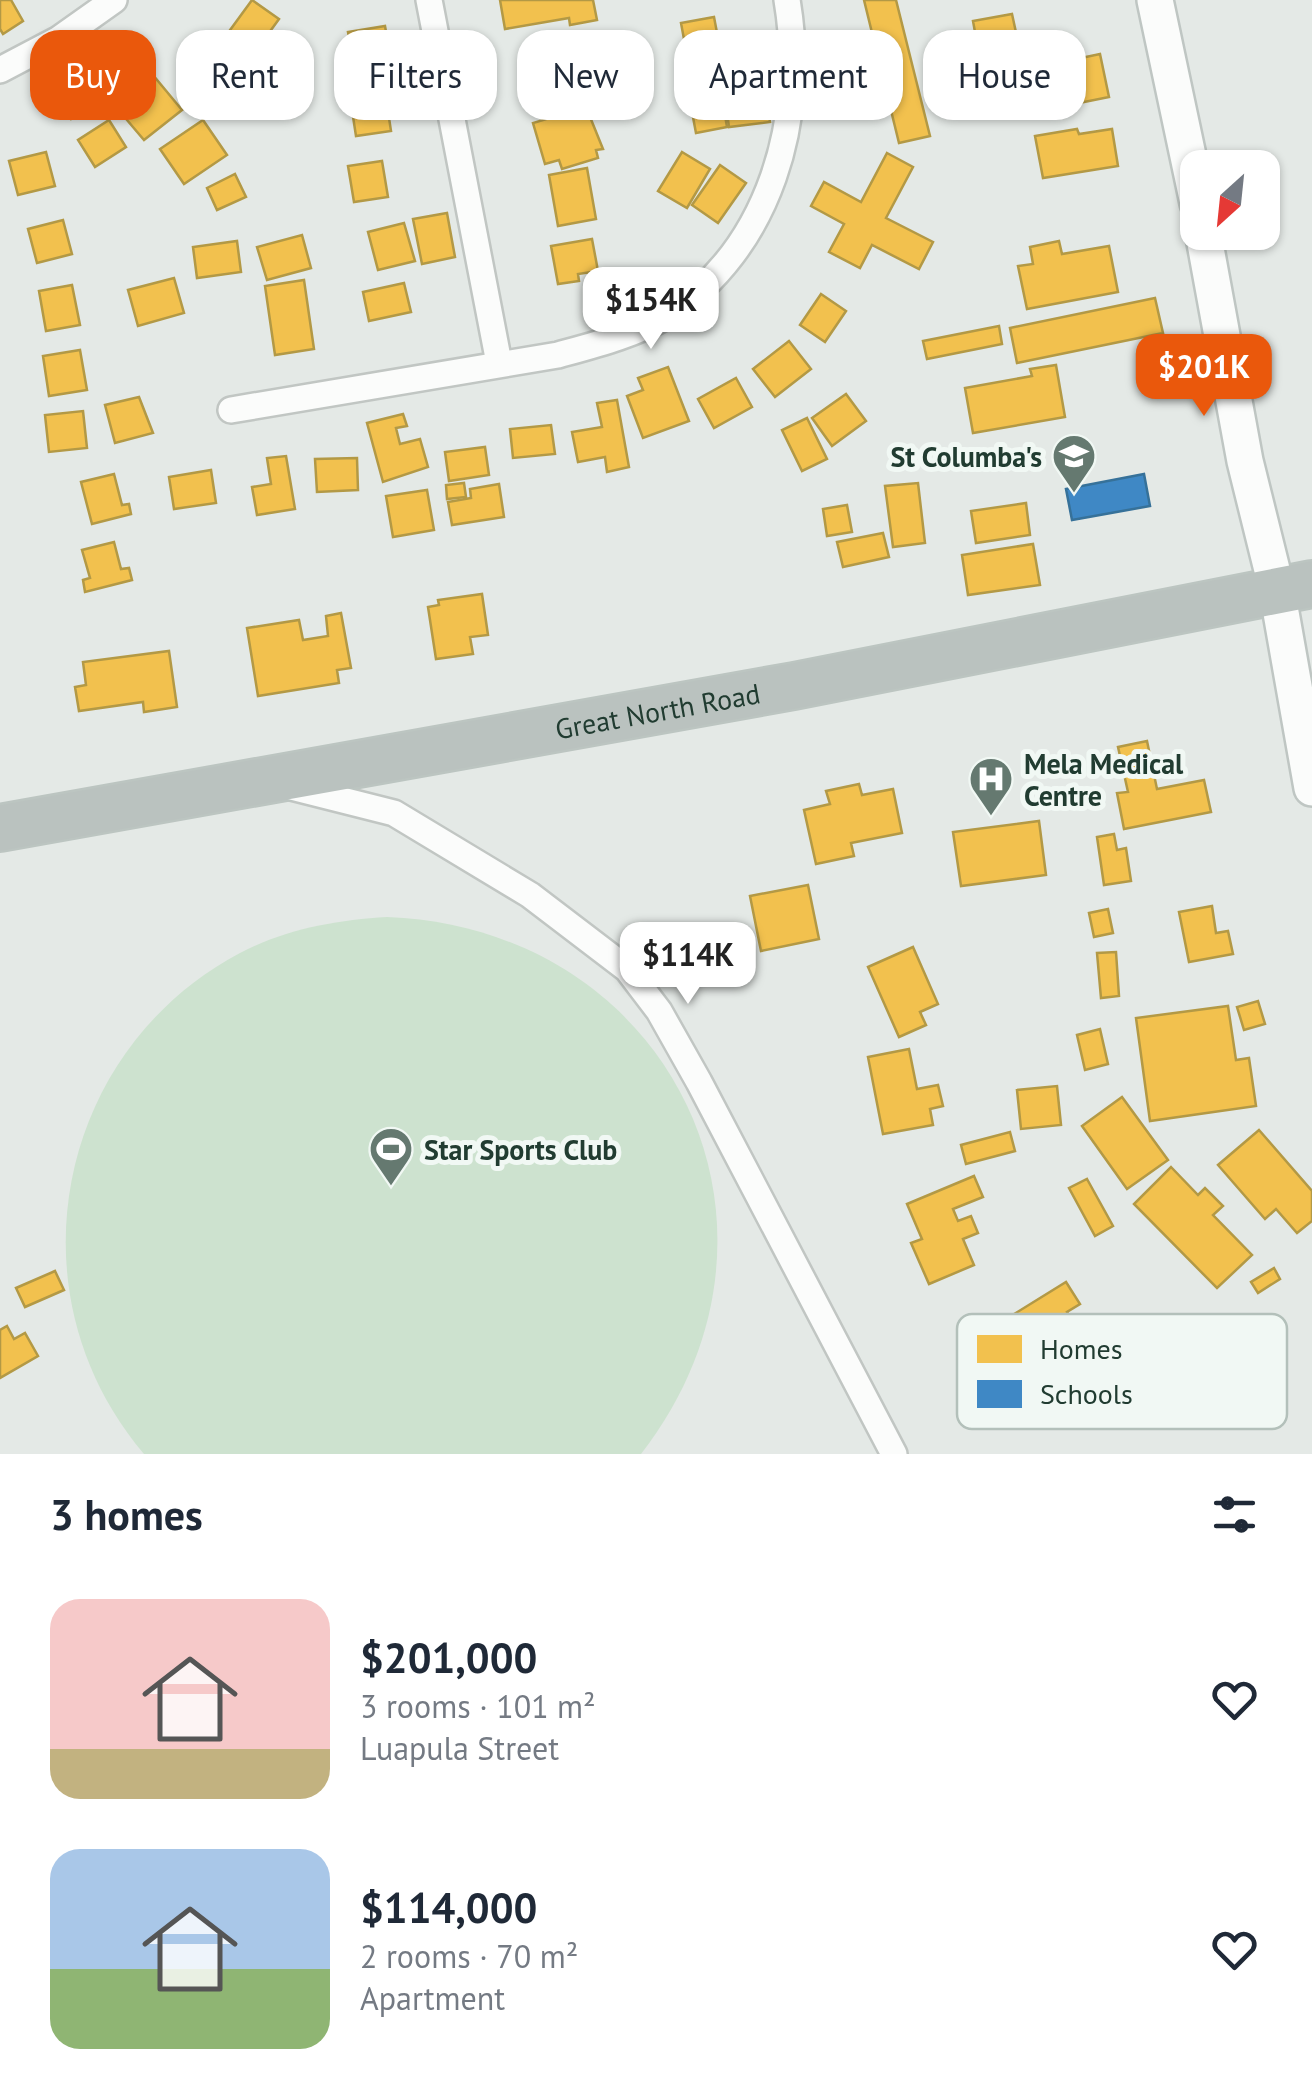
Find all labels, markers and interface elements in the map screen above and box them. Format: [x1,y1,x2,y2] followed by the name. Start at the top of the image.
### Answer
[30,30,156,120] chip: Buy
[176,30,314,120] chip: Rent
[334,30,497,120] chip: Filters
[517,30,654,120] chip: New
[674,30,903,120] chip: Apartment
[923,30,1086,120] chip: House
[1180,150,1280,250] north arrow
[1180,150,1280,250] map controls
[581,267,721,352] pin: $154K
[605,278,697,320] text: $154K
[1134,334,1274,419] pin: $201K
[1158,345,1250,387] text: $201K
[1051,433,1097,494] school or university icon: St Columba's
[891,438,1042,475] place label: St Columba's
[552,674,763,747] street label: Great North Road
[1024,745,1184,814] place label: Mela Medical Centre
[968,756,1014,817] hospital icon: Mela Medical Centre
[618,922,758,1007] pin: $114K
[642,933,734,975] text: $114K
[368,1126,414,1187] sports icon: Star Sports Club
[424,1131,617,1168] place label: Star Sports Club
[957,1314,1287,1429] legend
[1040,1330,1123,1367] text: Homes
[1040,1375,1133,1412] text: Schools
[50,1487,203,1542] text: 3 homes
[1207,1487,1262,1542] icon: filters
[360,1630,537,1685] text: $201,000
[130,1639,250,1759] icon: home
[1207,1672,1262,1727] icon: heart
[360,1685,596,1727] text: 3 rooms · 101 m²
[360,1727,559,1769] text: Luapula Street
[360,1880,537,1935] text: $114,000
[130,1889,250,2009] icon: home
[1207,1922,1262,1977] icon: heart
[360,1935,578,1977] text: 2 rooms · 70 m²
[360,1977,505,2019] text: Apartment

